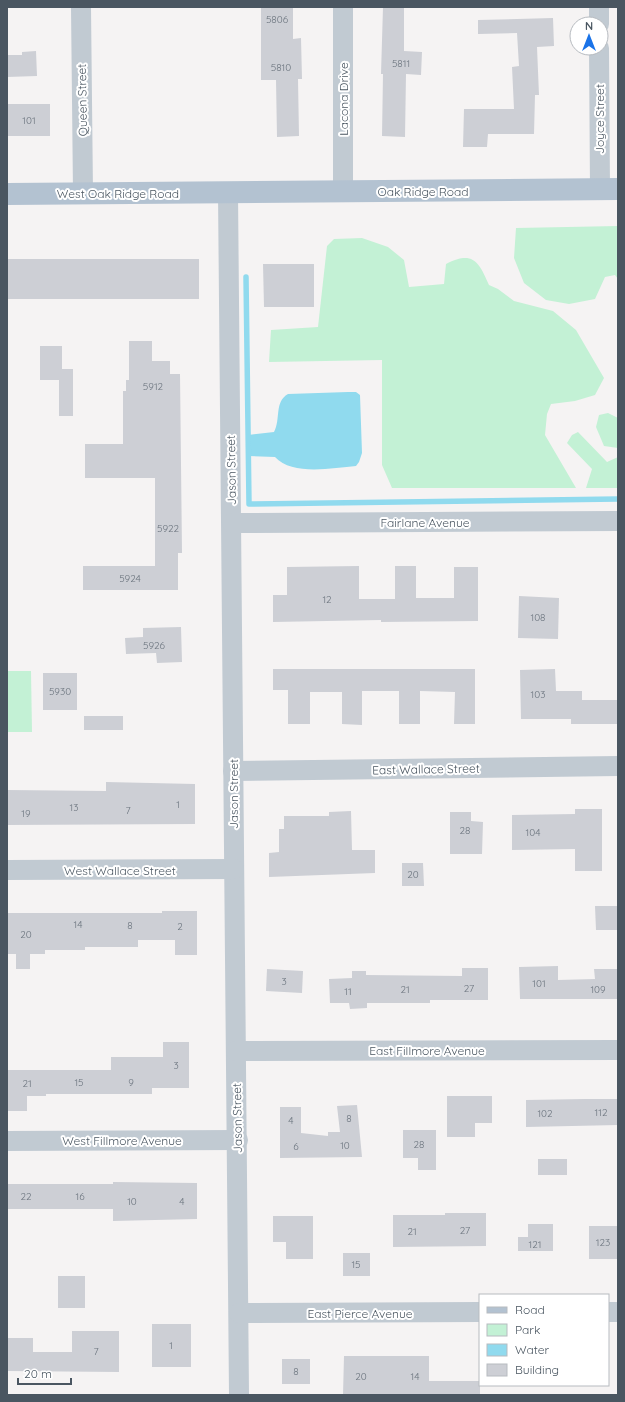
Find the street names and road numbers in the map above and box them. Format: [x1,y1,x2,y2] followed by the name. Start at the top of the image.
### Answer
[336,62,351,136] street label: Lacona Drive
[74,64,90,136] street label: Queen Street
[592,84,607,154] street label: Joyce Street
[377,184,469,199] street label: Oak Ridge Road
[57,186,179,201] street label: West Oak Ridge Road
[223,435,239,505] street label: Jason Street
[380,515,470,530] street label: Fairlane Avenue
[226,759,241,829] street label: Jason Street
[372,761,480,777] street label: East Wallace Street
[64,863,176,878] street label: West Wallace Street
[369,1043,485,1058] street label: East Fillmore Avenue
[229,1083,245,1153] street label: Jason Street
[62,1133,182,1148] street label: West Fillmore Avenue
[307,1306,413,1321] street label: East Pierce Avenue

